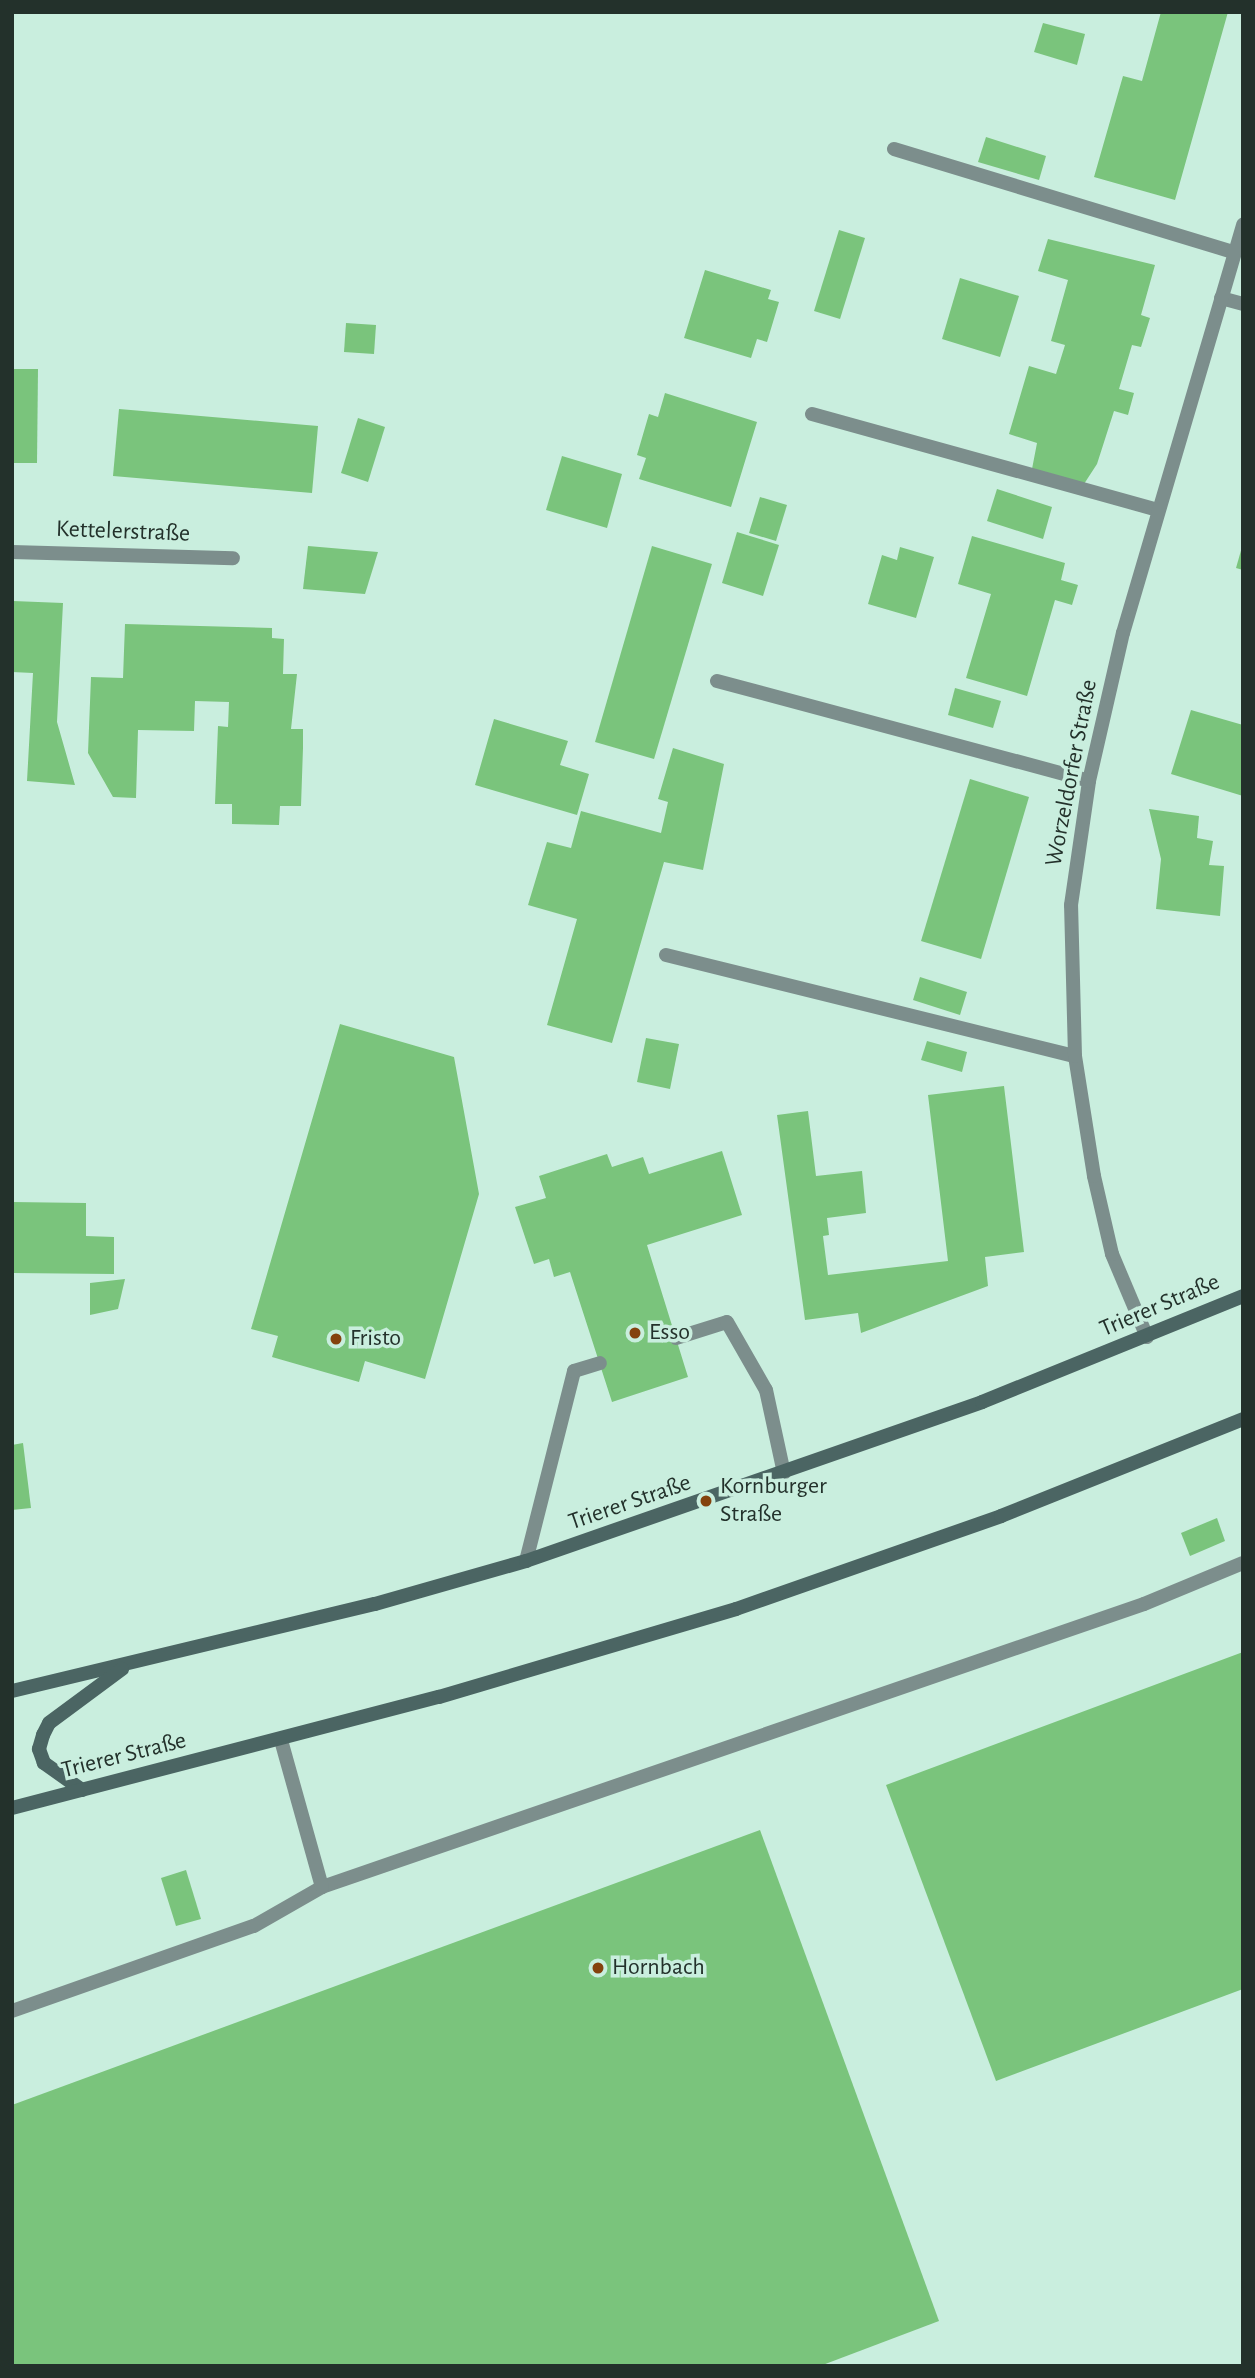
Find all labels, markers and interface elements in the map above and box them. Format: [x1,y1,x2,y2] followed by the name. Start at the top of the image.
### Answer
[56,515,190,549] street label: Kettelerstraße
[1040,677,1104,869] street label: Worzeldorfer Straße
[1096,1268,1224,1344] street label: Trierer Straße
[649,1319,690,1347] place label: Esso
[350,1325,401,1353] place label: Fristo
[627,1325,643,1341] marker: Esso
[328,1331,344,1347] marker: Fristo
[565,1469,695,1537] street label: Trierer Straße
[720,1473,827,1529] place label: Kornburger Straße
[698,1493,714,1509] marker: Kornburger Straße
[59,1727,189,1785] street label: Trierer Straße
[612,1954,705,1982] place label: Hornbach
[590,1960,606,1976] marker: Hornbach

